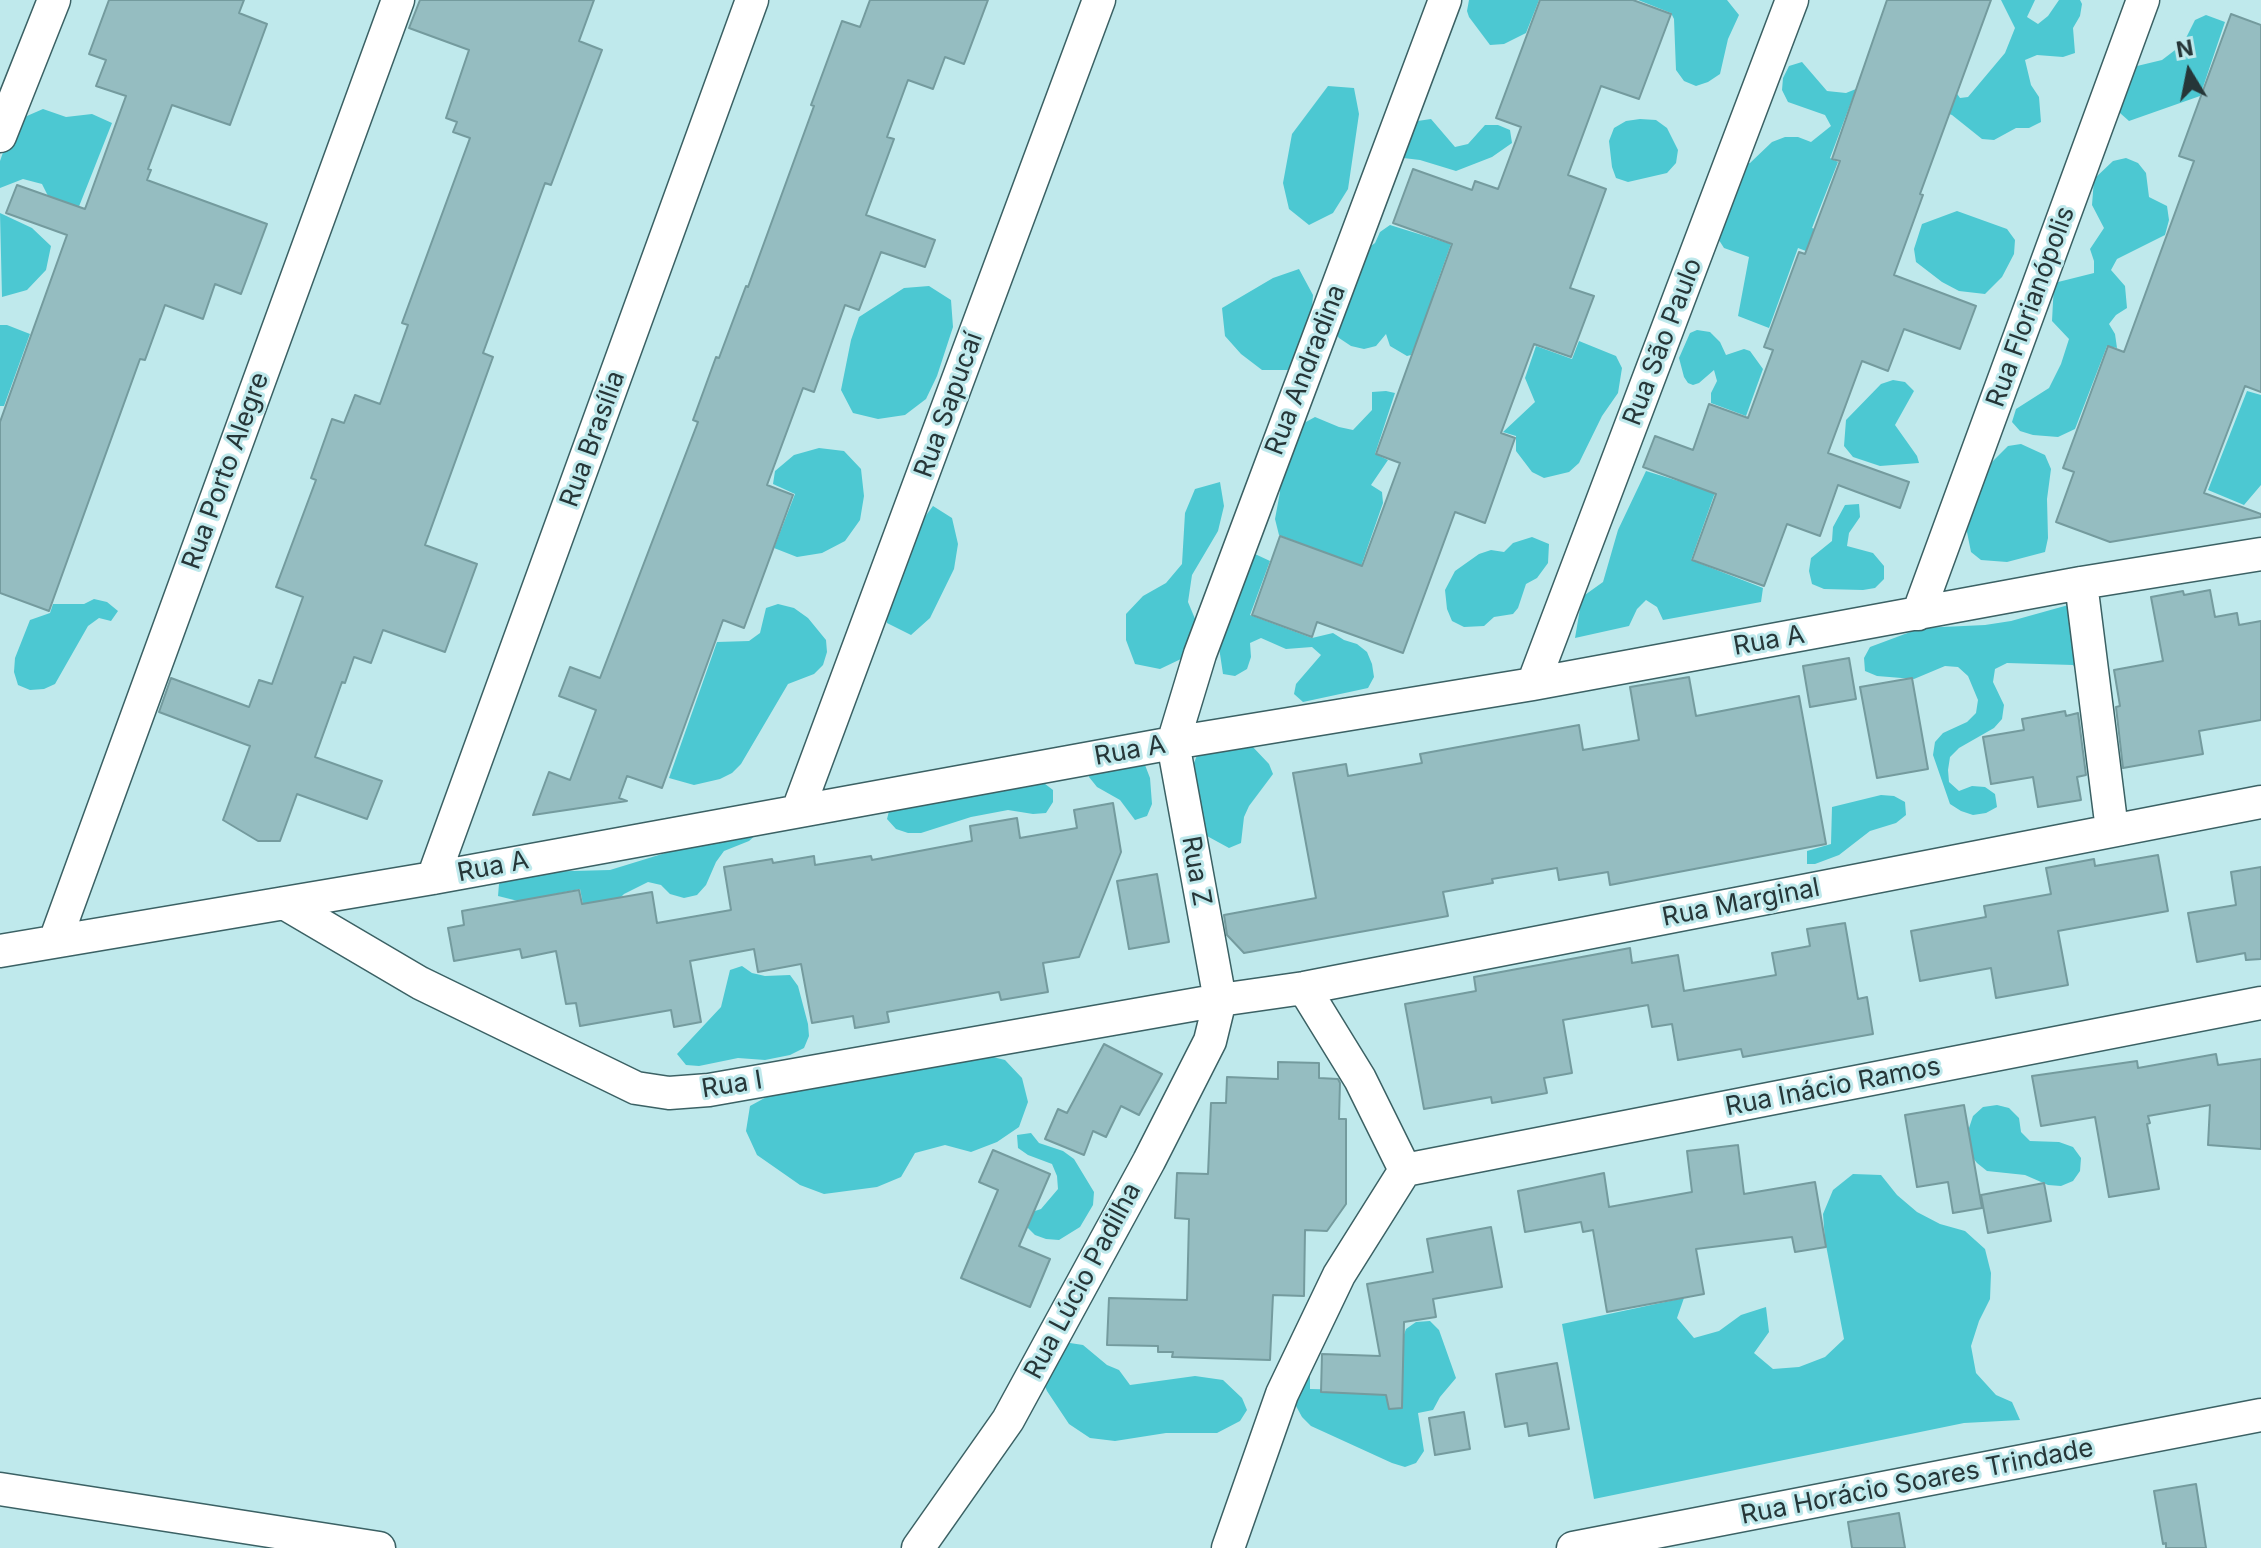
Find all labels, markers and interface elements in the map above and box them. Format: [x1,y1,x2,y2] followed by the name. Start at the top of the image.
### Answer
[2149,32,2229,112] north arrow
[2174,34,2195,63] text: N
[1980,202,2082,412] street label: Rua Florianópolis
[1617,254,1709,430] street label: Rua São Paulo
[1259,280,1353,460] street label: Rua Andradina
[908,328,990,482] street label: Rua Sapucaí
[554,367,632,511] street label: Rua Brasília
[176,368,276,574] street label: Rua Porto Alegre
[1731,619,1807,663] street label: Rua A
[1092,729,1168,773] street label: Rua A
[1175,834,1217,908] street label: Rua Z
[455,845,531,889] street label: Rua A
[1660,872,1822,934] street label: Rua Marginal
[1723,1051,1943,1123] street label: Rua Inácio Ramos
[699,1065,765,1105] street label: Rua I
[1018,1178,1148,1384] street label: Rua Lúcio Padilha
[1738,1432,2096,1532] street label: Rua Horácio Soares Trindade

